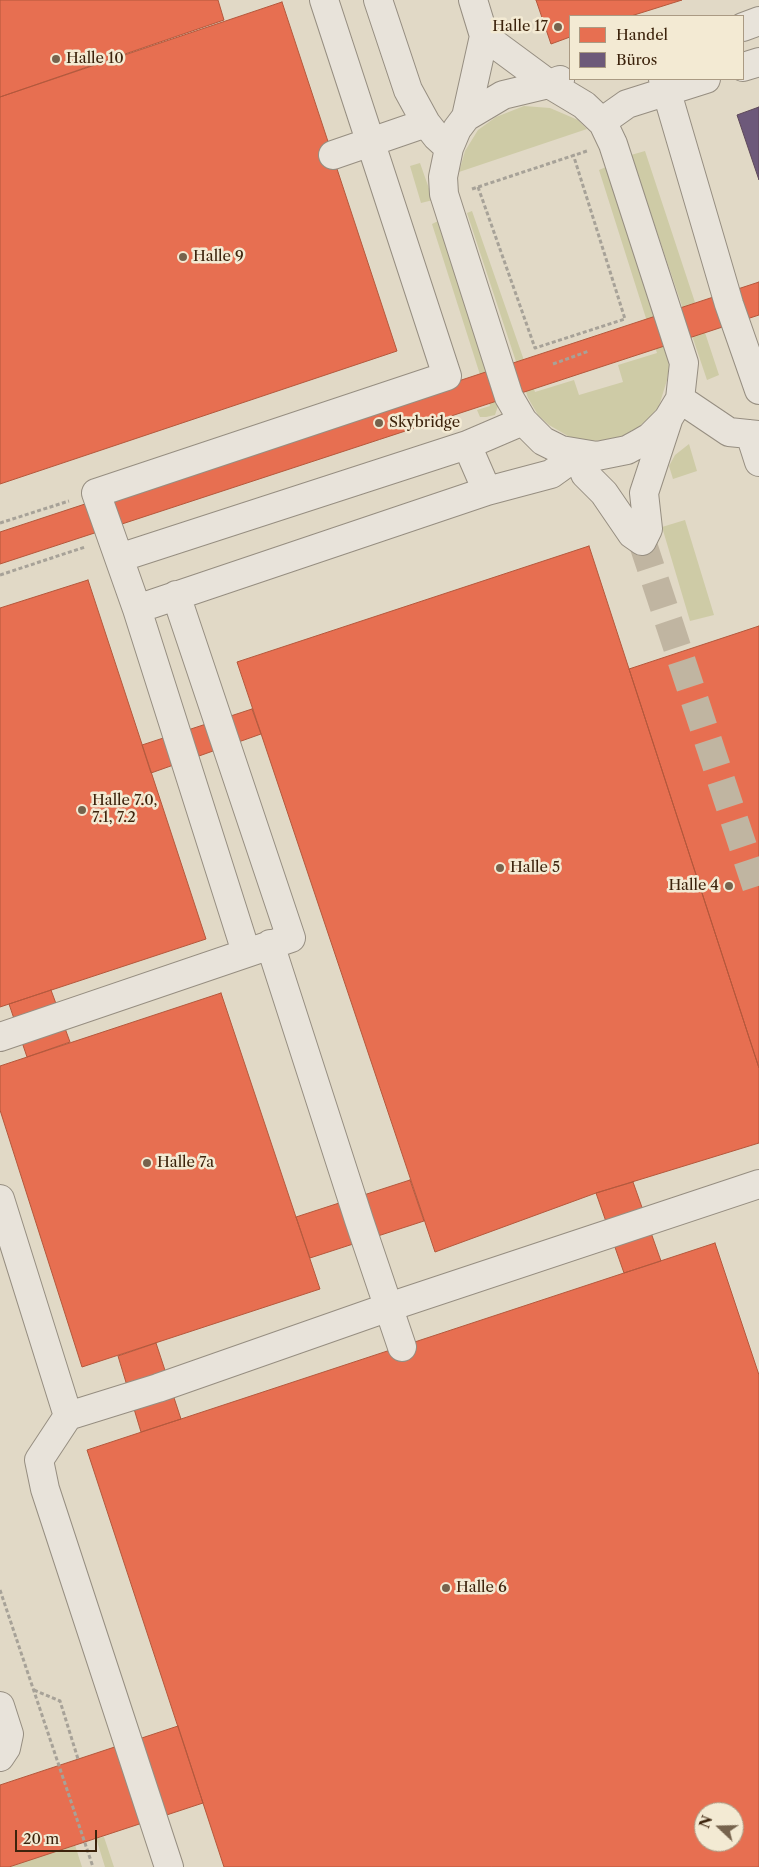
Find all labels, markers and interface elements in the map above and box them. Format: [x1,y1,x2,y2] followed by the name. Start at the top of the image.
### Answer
[569,15,744,80] legend
[492,18,548,36] place label: Halle 17
[552,21,564,33] marker: Halle 17
[616,25,668,44] text: Handel
[66,50,124,68] place label: Halle 10
[616,50,657,69] text: Büros
[50,53,62,65] marker: Halle 10
[193,248,244,266] place label: Halle 9
[177,251,189,263] marker: Halle 9
[389,414,460,432] place label: Skybridge
[373,417,385,429] marker: Skybridge
[92,792,157,827] place label: Halle 7.0, 7.1, 7.2
[76,804,88,816] marker: Halle 7.0, 7.1, 7.2
[510,859,560,877] place label: Halle 5
[494,862,506,874] marker: Halle 5
[668,877,719,895] place label: Halle 4
[723,880,735,892] marker: Halle 4
[157,1154,214,1172] place label: Halle 7a
[141,1157,153,1169] marker: Halle 7a
[456,1579,507,1597] place label: Halle 6
[440,1582,452,1594] marker: Halle 6
[694,1802,744,1852] north arrow
[695,1813,717,1831] text: N
[18,1820,100,1852] scale bar
[23,1829,59,1848] text: 20 m

